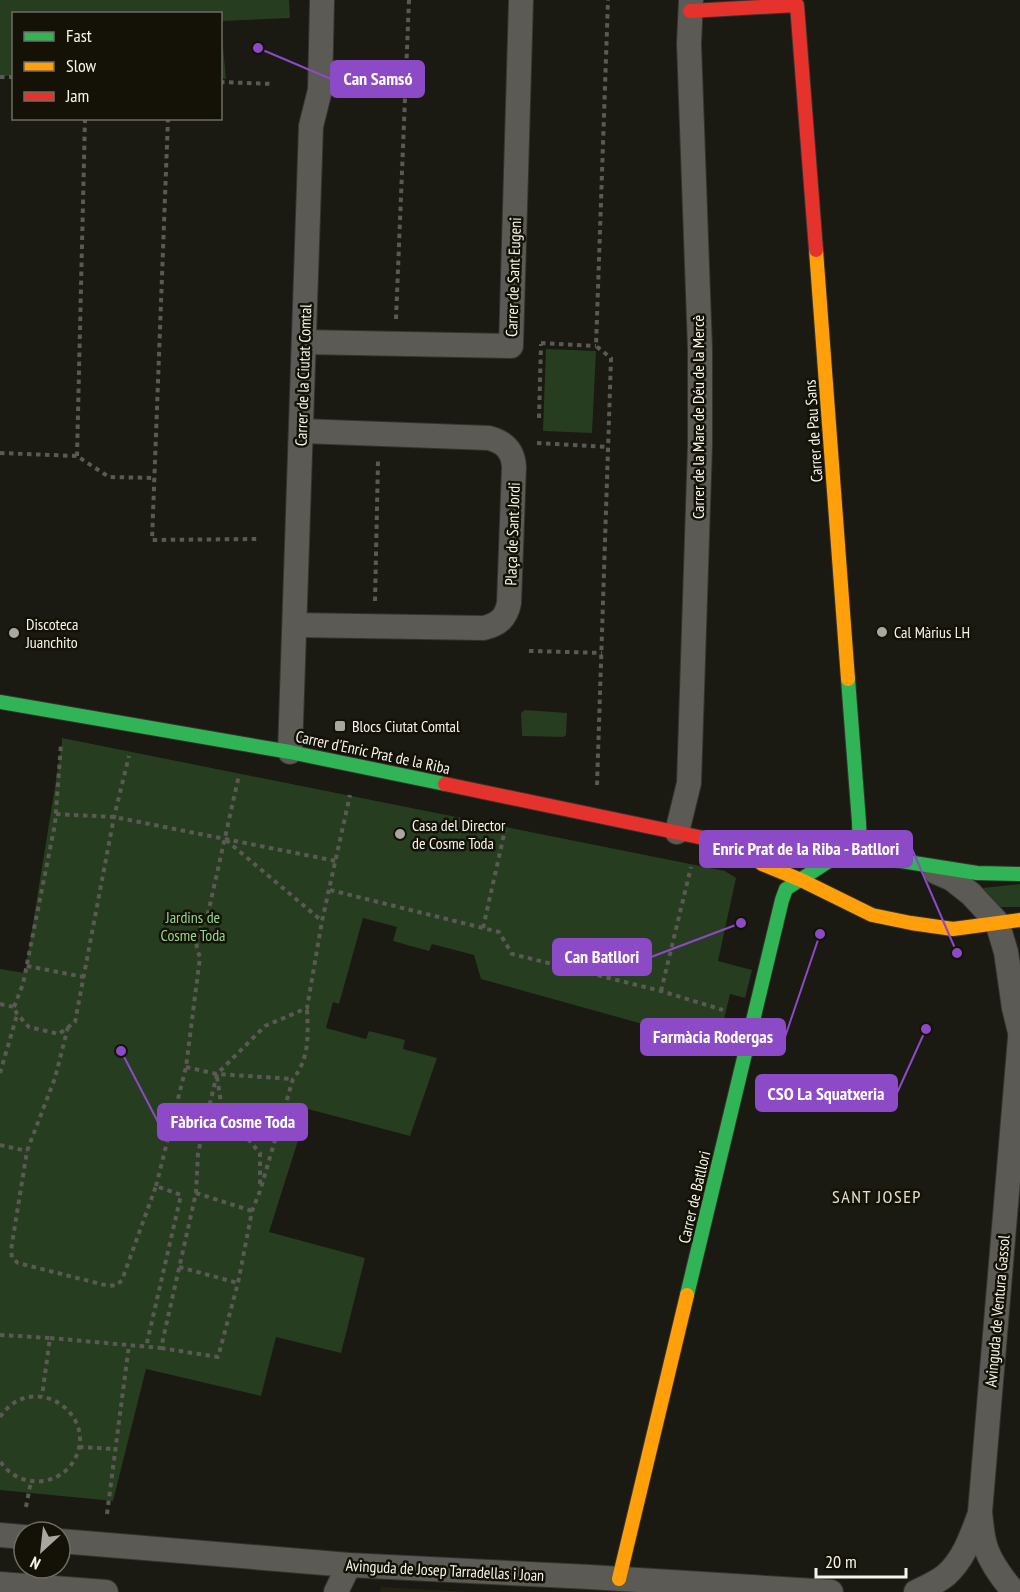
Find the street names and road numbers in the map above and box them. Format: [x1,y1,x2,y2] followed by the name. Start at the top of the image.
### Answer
[501,217,525,337] street label: Carrer de Sant Eugeni
[291,303,315,446] street label: Carrer de la Ciutat Comtal
[688,315,708,519] street label: Carrer de la Mare de Déu de la Mercè
[799,379,827,483] street label: Carrer de Pau Sans
[500,482,524,586] street label: Plaça de Sant Jordi
[294,726,452,778] street label: Carrer d'Enric Prat de la Riba
[674,1149,714,1245] street label: Carrer de Batllori
[980,1234,1014,1388] street label: Avinguda de Ventura Gassol
[345,1555,545,1585] street label: Avinguda de Josep Tarradellas i Joan

